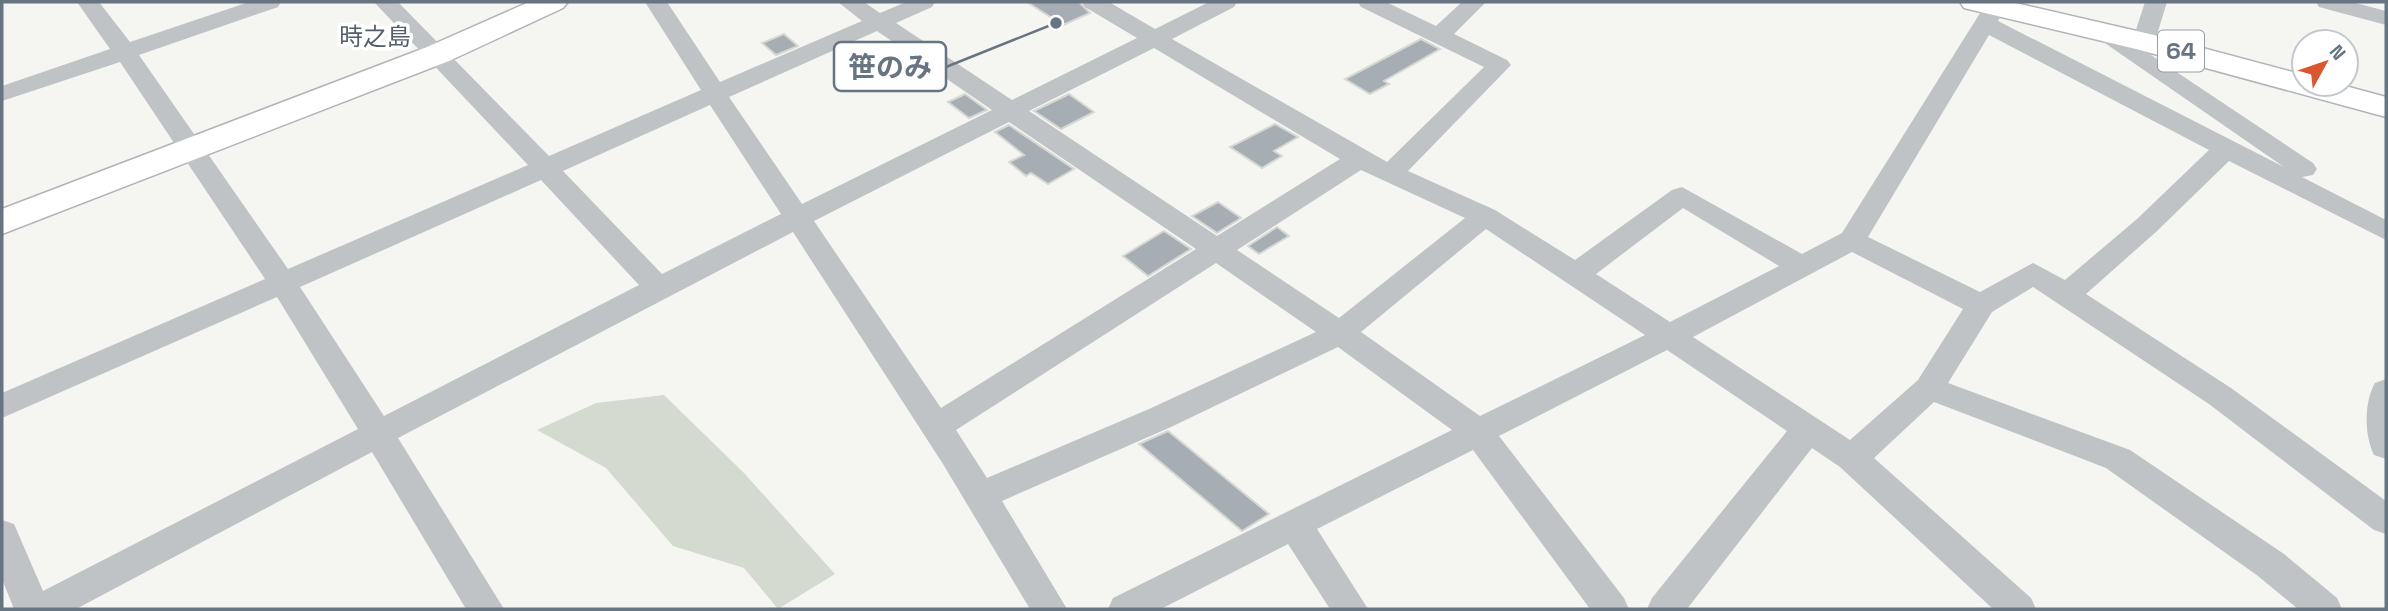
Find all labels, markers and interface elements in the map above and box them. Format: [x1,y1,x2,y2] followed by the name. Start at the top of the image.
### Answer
[339,21,411,52] district label: 時之島
[2290,28,2360,98] north arrow
[2158,31,2204,72] road number: 64
[2324,39,2351,65] text: N
[834,42,946,91] callout: 笹のみ
[848,49,932,85] text: 笹のみ

